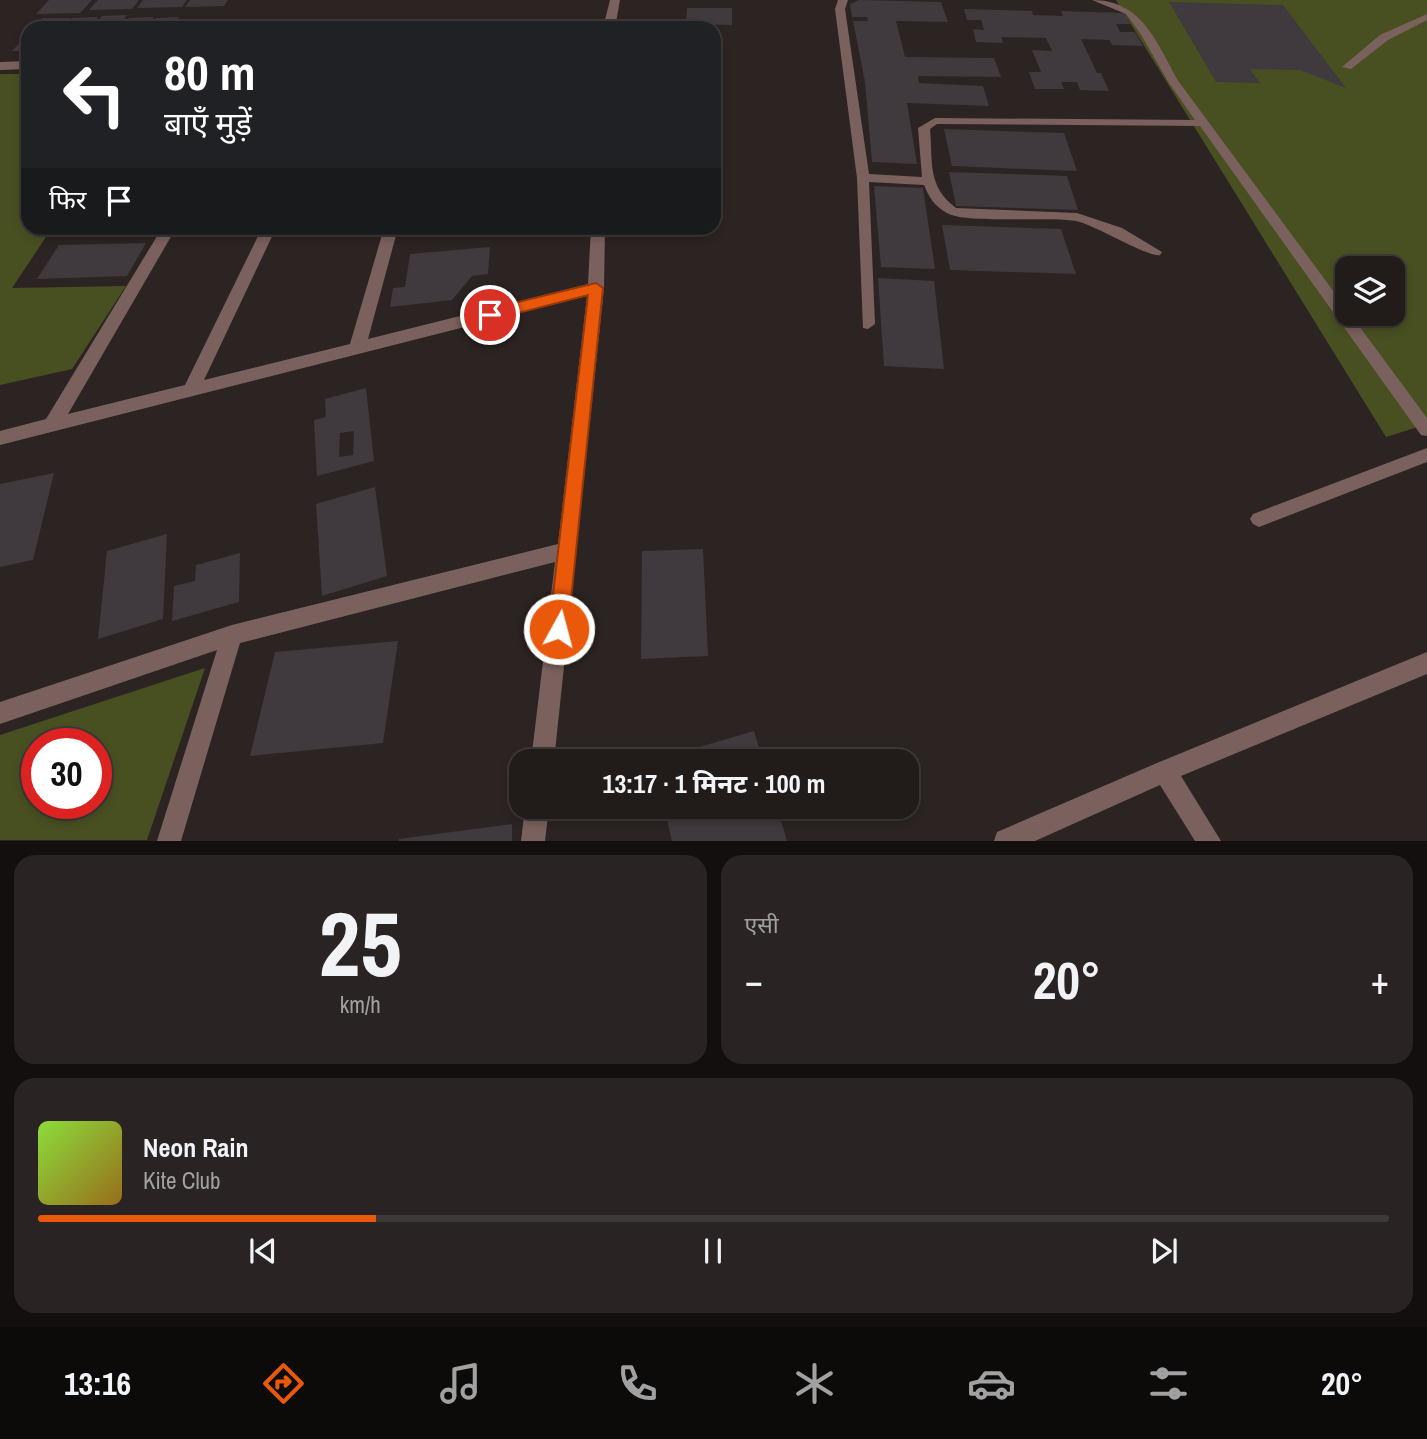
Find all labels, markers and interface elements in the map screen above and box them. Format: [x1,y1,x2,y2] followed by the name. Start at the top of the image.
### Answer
[164,39,256,105] text: 80 m
[49,49,140,140] icon: left
[164,102,252,145] text: बाएँ मुड़ें
[49,182,86,217] text: फिर
[100,182,138,220] icon: arrive
[1335,256,1405,326] map controls
[1335,256,1405,326] button: layers
[460,285,520,345] pin
[471,296,509,334] icon: arrive
[522,592,596,666] position arrow
[21,728,112,819] speed limit sign: 30
[603,766,825,801] text: 13:17 · 1 मिनट · 100 m
[319,882,402,1004] text: 25
[745,909,779,940] text: एसी
[1033,945,1101,1015] text: 20°
[745,955,763,1006] text: −
[1371,955,1389,1006] text: +
[340,989,381,1020] text: km/h
[143,1130,248,1165] text: Neon Rain
[143,1165,221,1196] text: Kite Club
[244,1232,282,1270] icon: previous
[694,1232,732,1270] icon: pause
[1145,1232,1183,1270] icon: next
[259,1359,308,1408] icon: directions
[436,1359,485,1408] icon: music
[613,1359,662,1408] icon: phone
[790,1359,839,1408] icon: climate
[967,1359,1016,1408] icon: car
[1144,1359,1193,1408] icon: filters
[64,1362,131,1405] text: 13:16
[1321,1362,1363,1405] text: 20°

